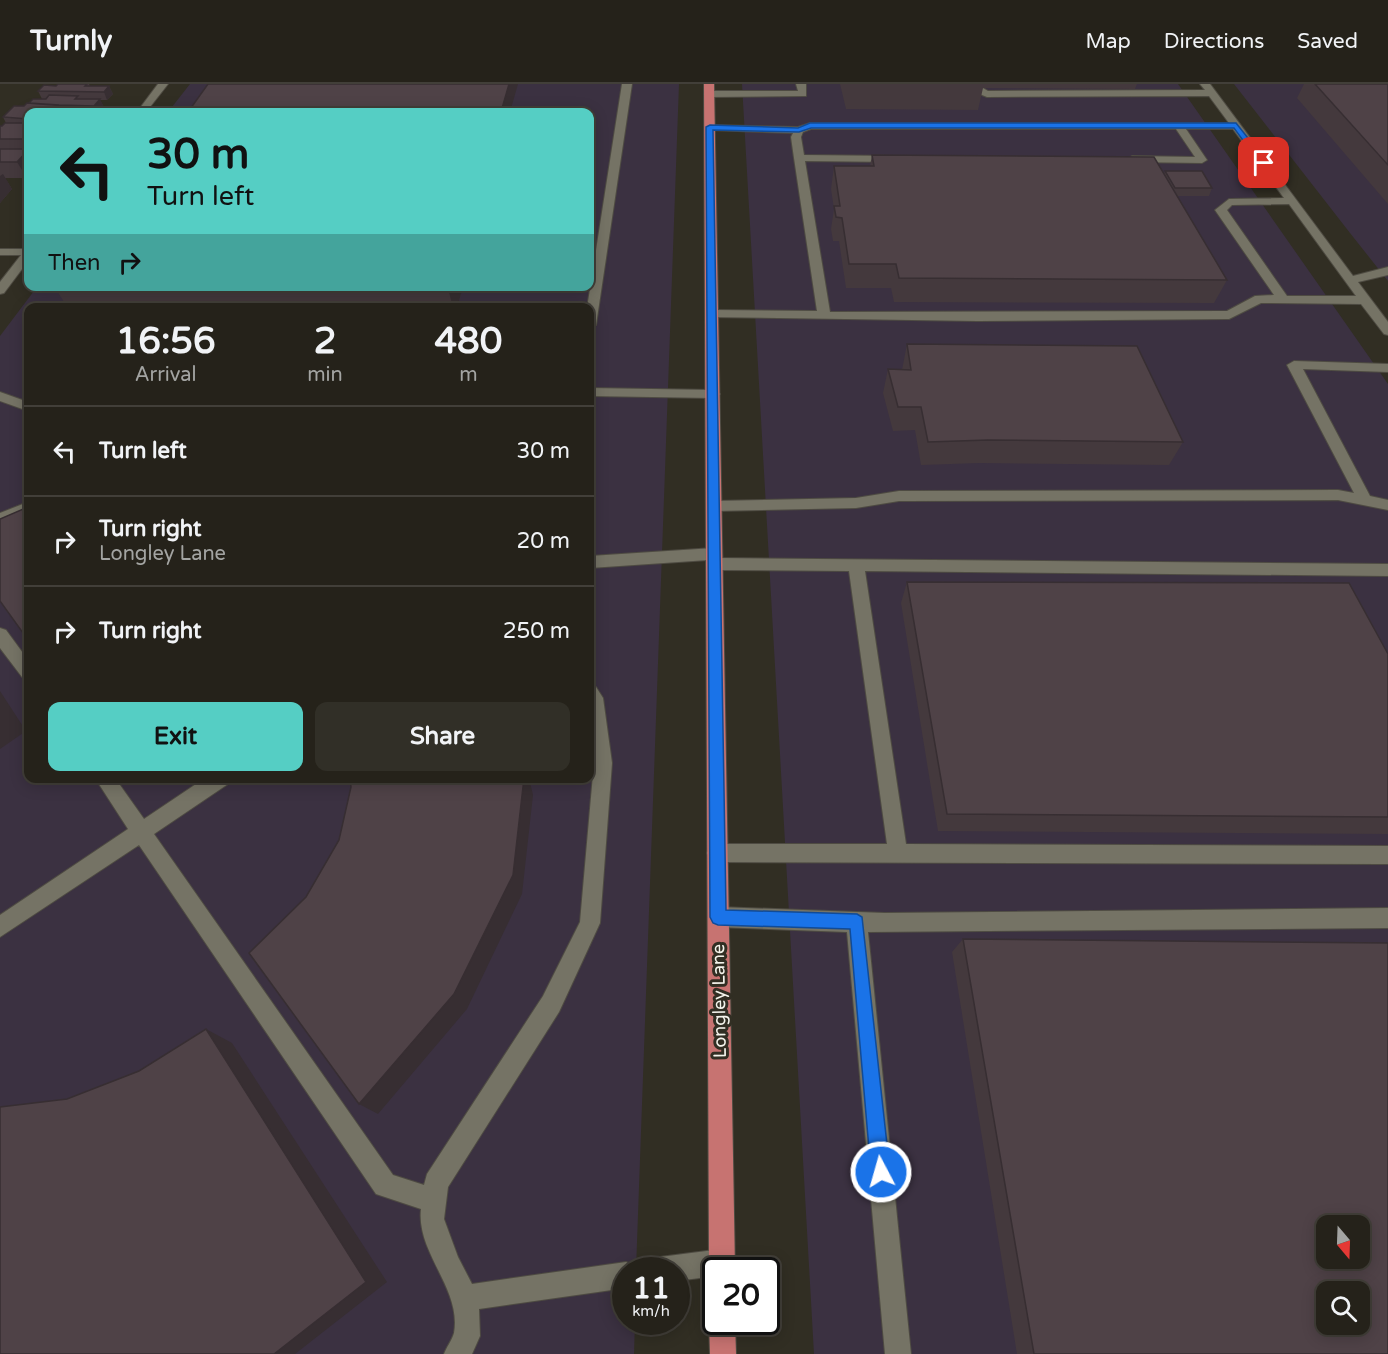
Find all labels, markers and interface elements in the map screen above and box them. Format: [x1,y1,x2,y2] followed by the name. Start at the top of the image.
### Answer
[30,24,112,58] text: Turnly
[1085,29,1131,54] text: Map
[1164,29,1264,54] text: Directions
[1297,29,1358,54] text: Saved
[147,129,249,180] text: 30 m
[48,132,126,210] icon: left
[1238,137,1289,188] pin
[1247,146,1280,179] icon: arrive
[147,180,254,213] text: Turn left
[113,246,146,279] icon: right
[48,250,101,276] text: Then
[116,320,216,363] text: 16:56
[314,320,336,363] text: 2
[434,320,502,363] text: 480
[135,363,197,387] text: Arrival
[307,363,343,387] text: min
[459,363,478,387] text: m
[48,435,81,468] icon: left
[99,438,187,464] text: Turn left
[516,438,570,464] text: 30 m
[99,516,201,542] text: Turn right
[48,525,81,558] icon: right
[516,528,570,554] text: 20 m
[99,542,226,566] text: Longley Lane
[48,615,81,648] icon: right
[99,618,201,644] text: Turn right
[503,618,570,644] text: 250 m
[48,702,303,771] button: Exit
[315,702,570,771] button: Share
[707,944,731,1058] street label: Longley Lane
[849,1140,913,1204] position arrow
[1316,1215,1370,1269] north arrow
[1316,1215,1370,1335] map controls
[702,1257,780,1335] speed limit sign: 20
[632,1270,670,1307] text: 11
[1316,1281,1370,1335] button: search
[632,1302,670,1320] text: km/h

